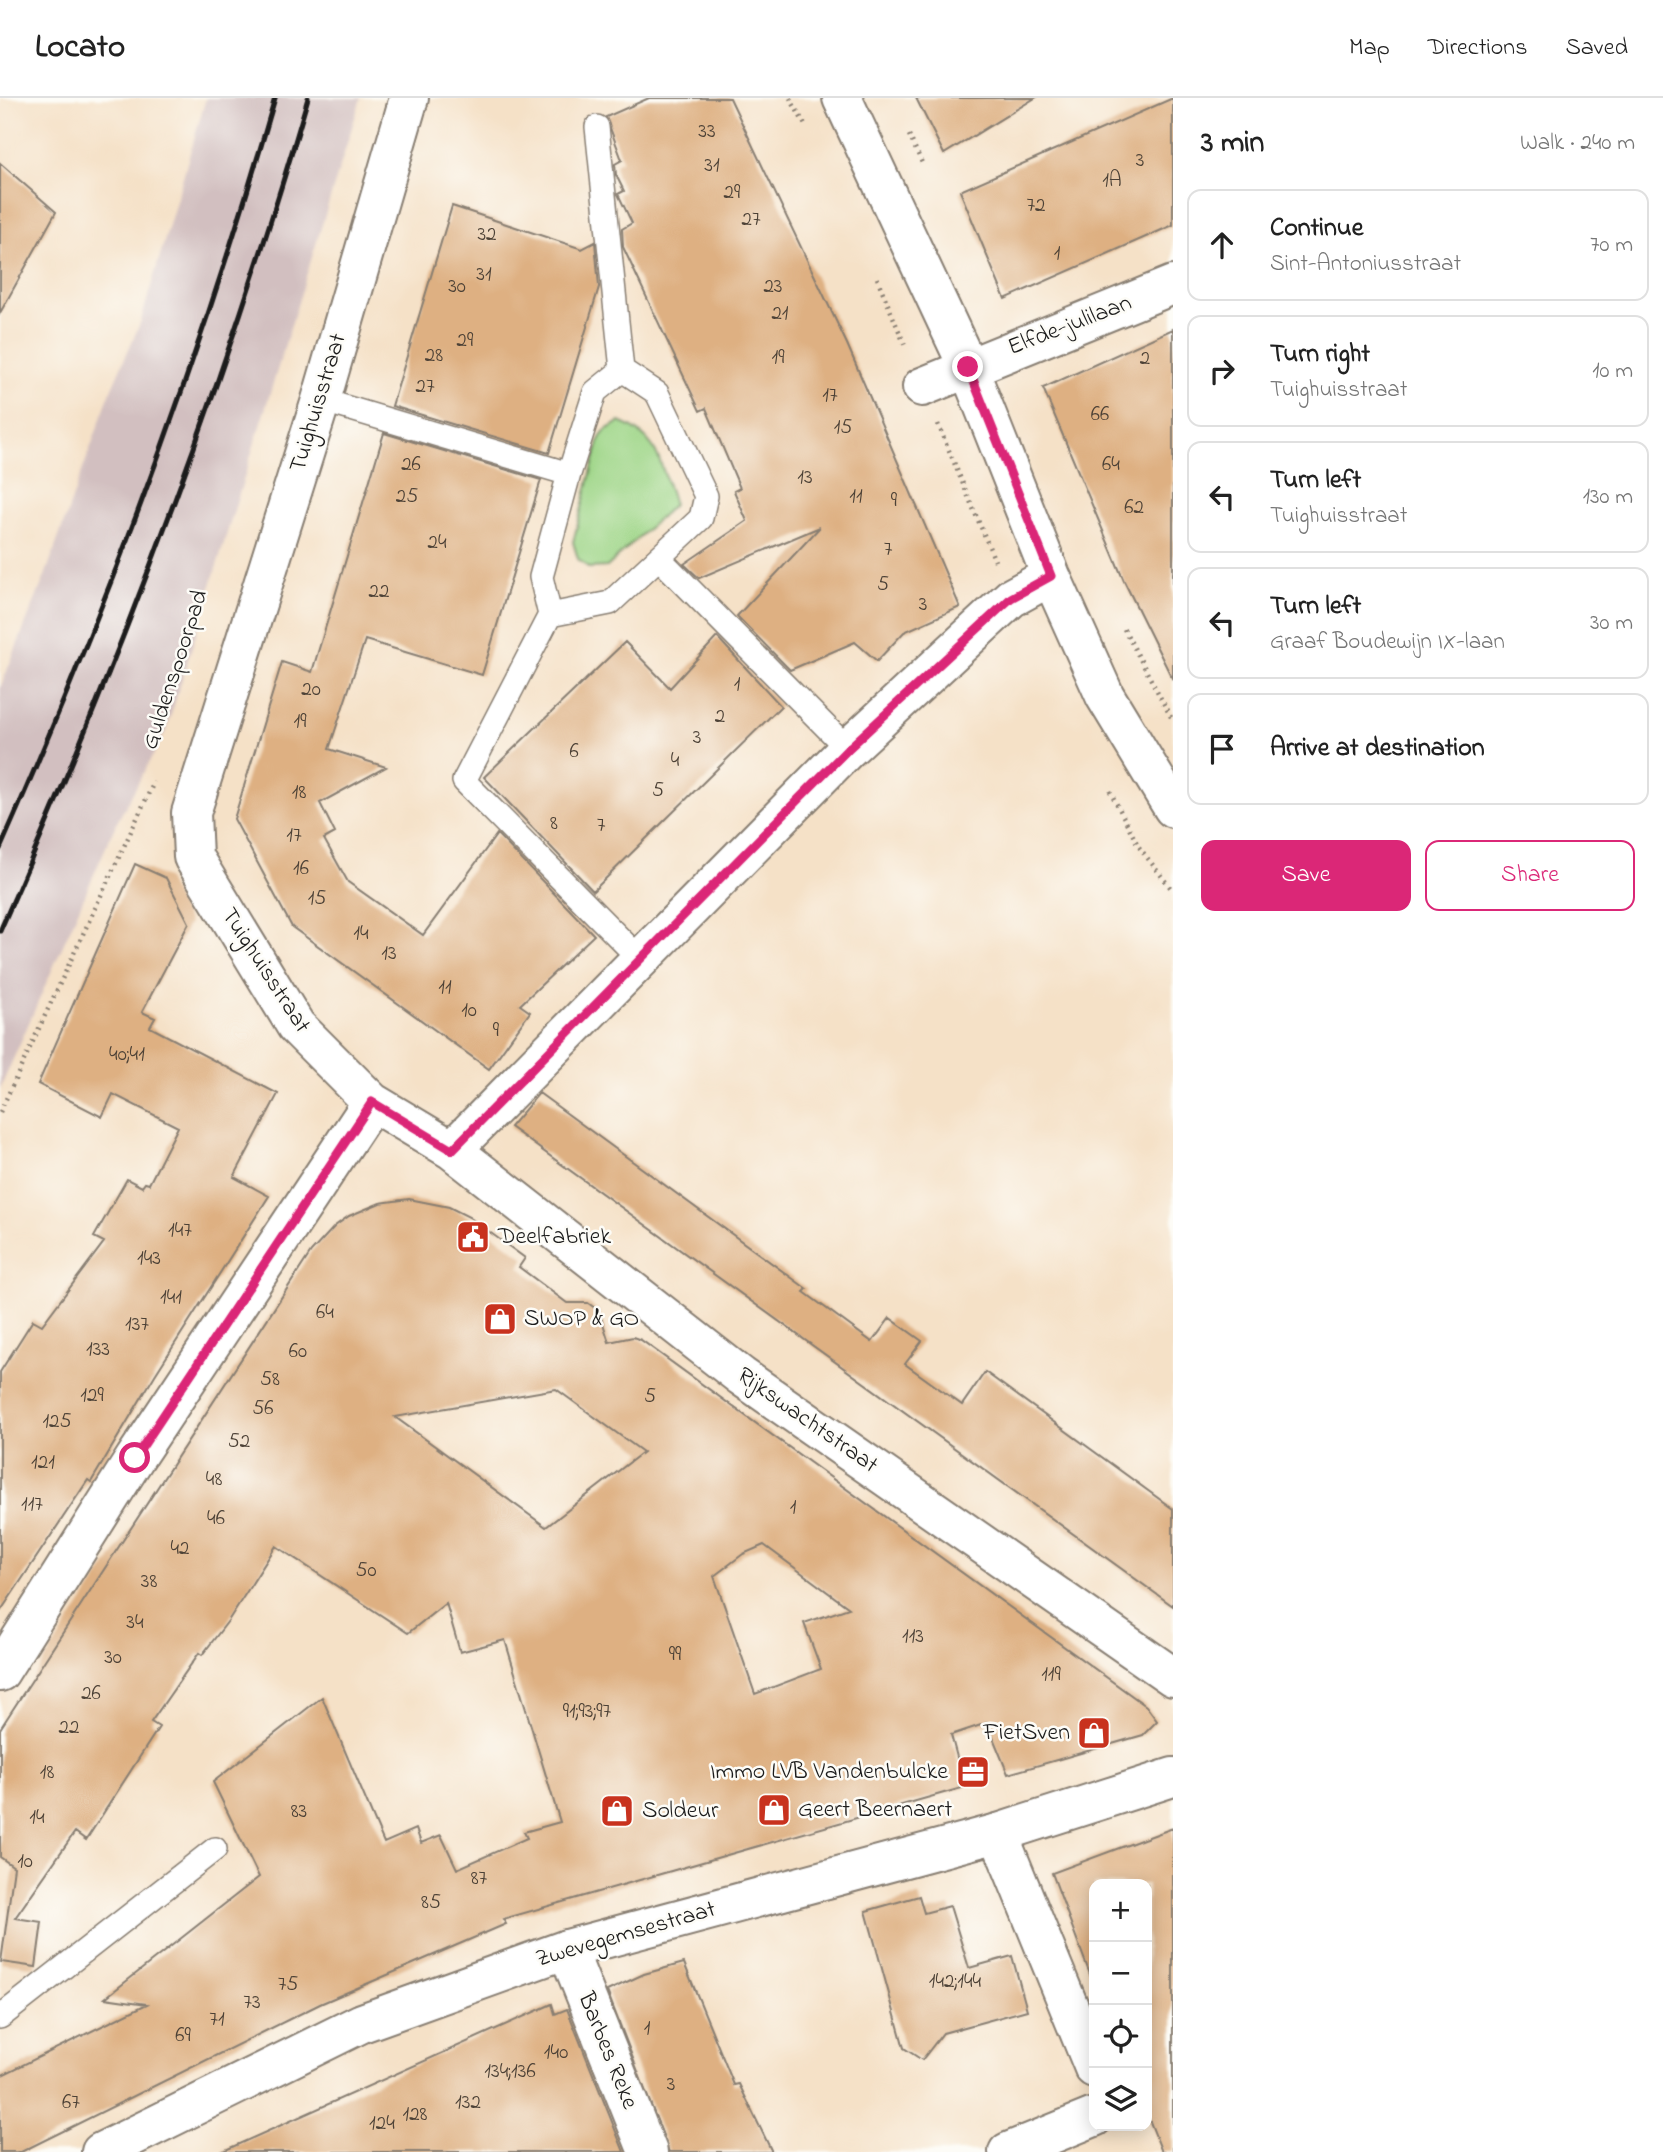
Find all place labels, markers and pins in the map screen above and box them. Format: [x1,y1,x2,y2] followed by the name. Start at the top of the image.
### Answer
[454,1218,492,1256] public building icon: Deelfabriek
[497,1220,611,1255] place label: Deelfabriek
[481,1300,519,1338] shop icon: SWOP & GO
[524,1302,639,1337] place label: SWOP & GO
[1075,1714,1113,1752] shop icon: FietSven
[982,1716,1070,1751] place label: FietSven
[954,1753,992,1791] office icon: Immo LVB Vandenbulcke
[710,1755,948,1790] place label: Immo LVB Vandenbulcke
[755,1791,793,1829] shop icon: Geert Beernaert
[598,1792,636,1830] shop icon: Soldeur
[798,1793,952,1828] place label: Geert Beernaert
[642,1794,719,1829] place label: Soldeur

